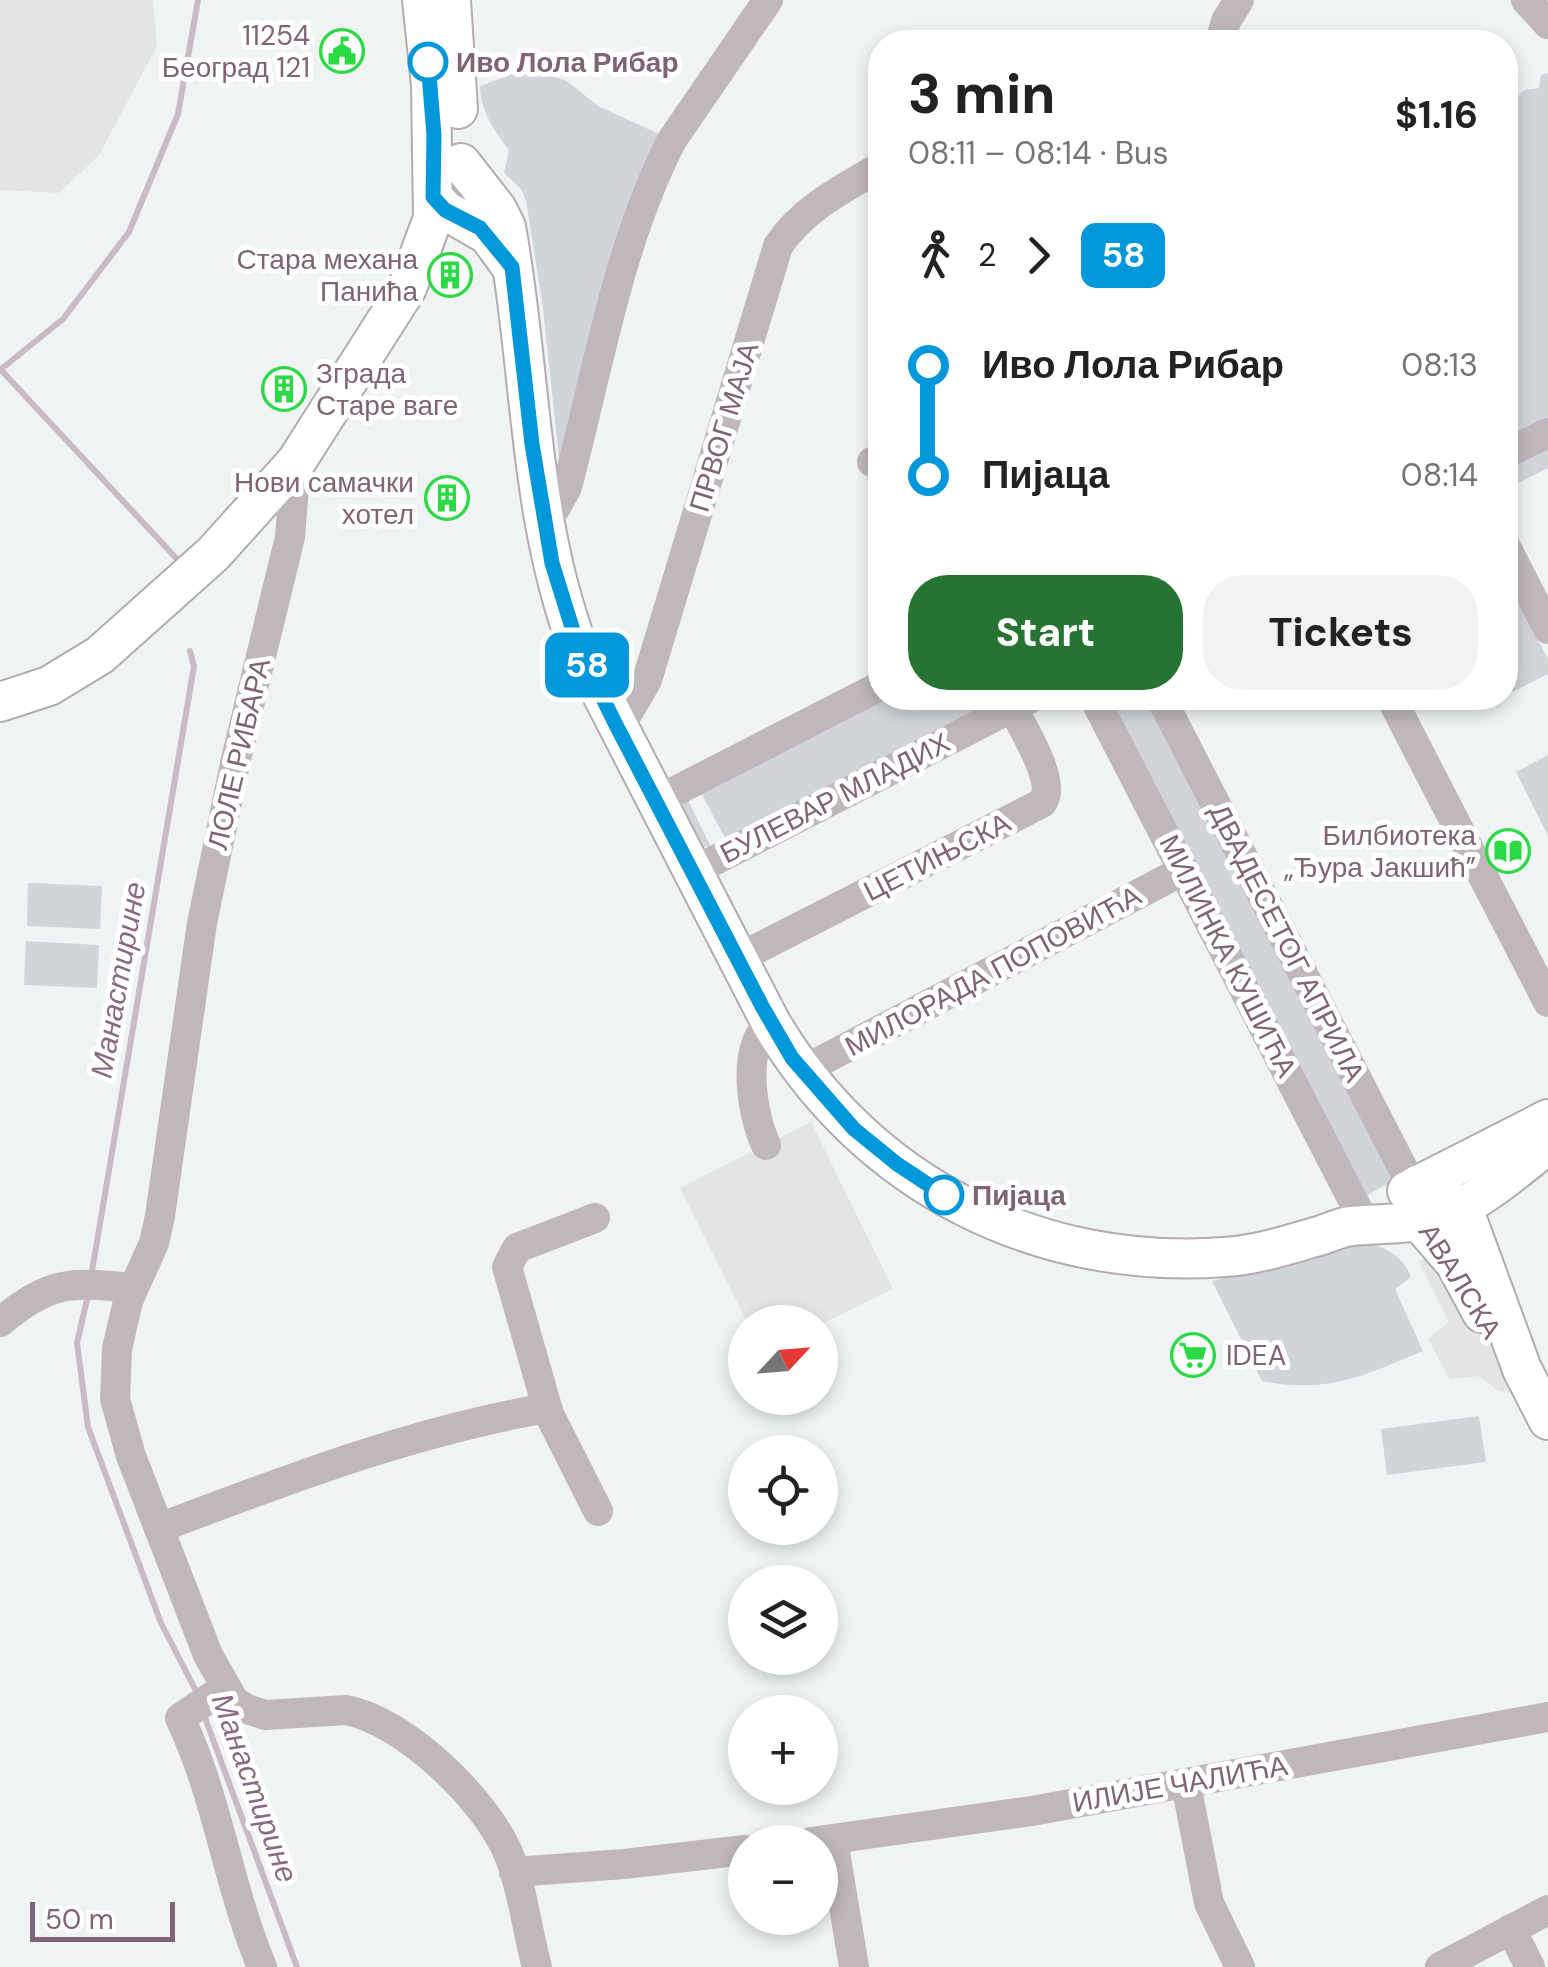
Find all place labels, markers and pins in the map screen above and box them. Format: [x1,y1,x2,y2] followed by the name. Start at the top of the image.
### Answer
[162,17,310,86] place label: 11254 Београд 121
[319,28,365,74] public building icon: 11254 Београд 121
[409,43,447,81] marker: Иво Лола Рибар
[456,44,679,81] place label: Иво Лола Рибар
[237,241,418,310] place label: Стара механа Панића
[427,252,473,298] building icon: Стара механа Панића
[316,355,458,424] place label: Зграда Старе ваге
[261,366,307,412] building icon: Зграда Старе ваге
[234,464,414,533] place label: Нови самачки хотел
[424,475,470,521] building icon: Нови самачки хотел
[1284,817,1476,886] place label: Билбиотека „Ђура Јакшић”
[1485,828,1531,874] library icon: Билбиотека „Ђура Јакшић”
[925,1176,963,1214] marker: Пијаца
[972,1177,1066,1214] place label: Пијаца
[1170,1332,1216,1378] supermarket icon: IDEA
[1226,1337,1286,1374] place label: IDEA

